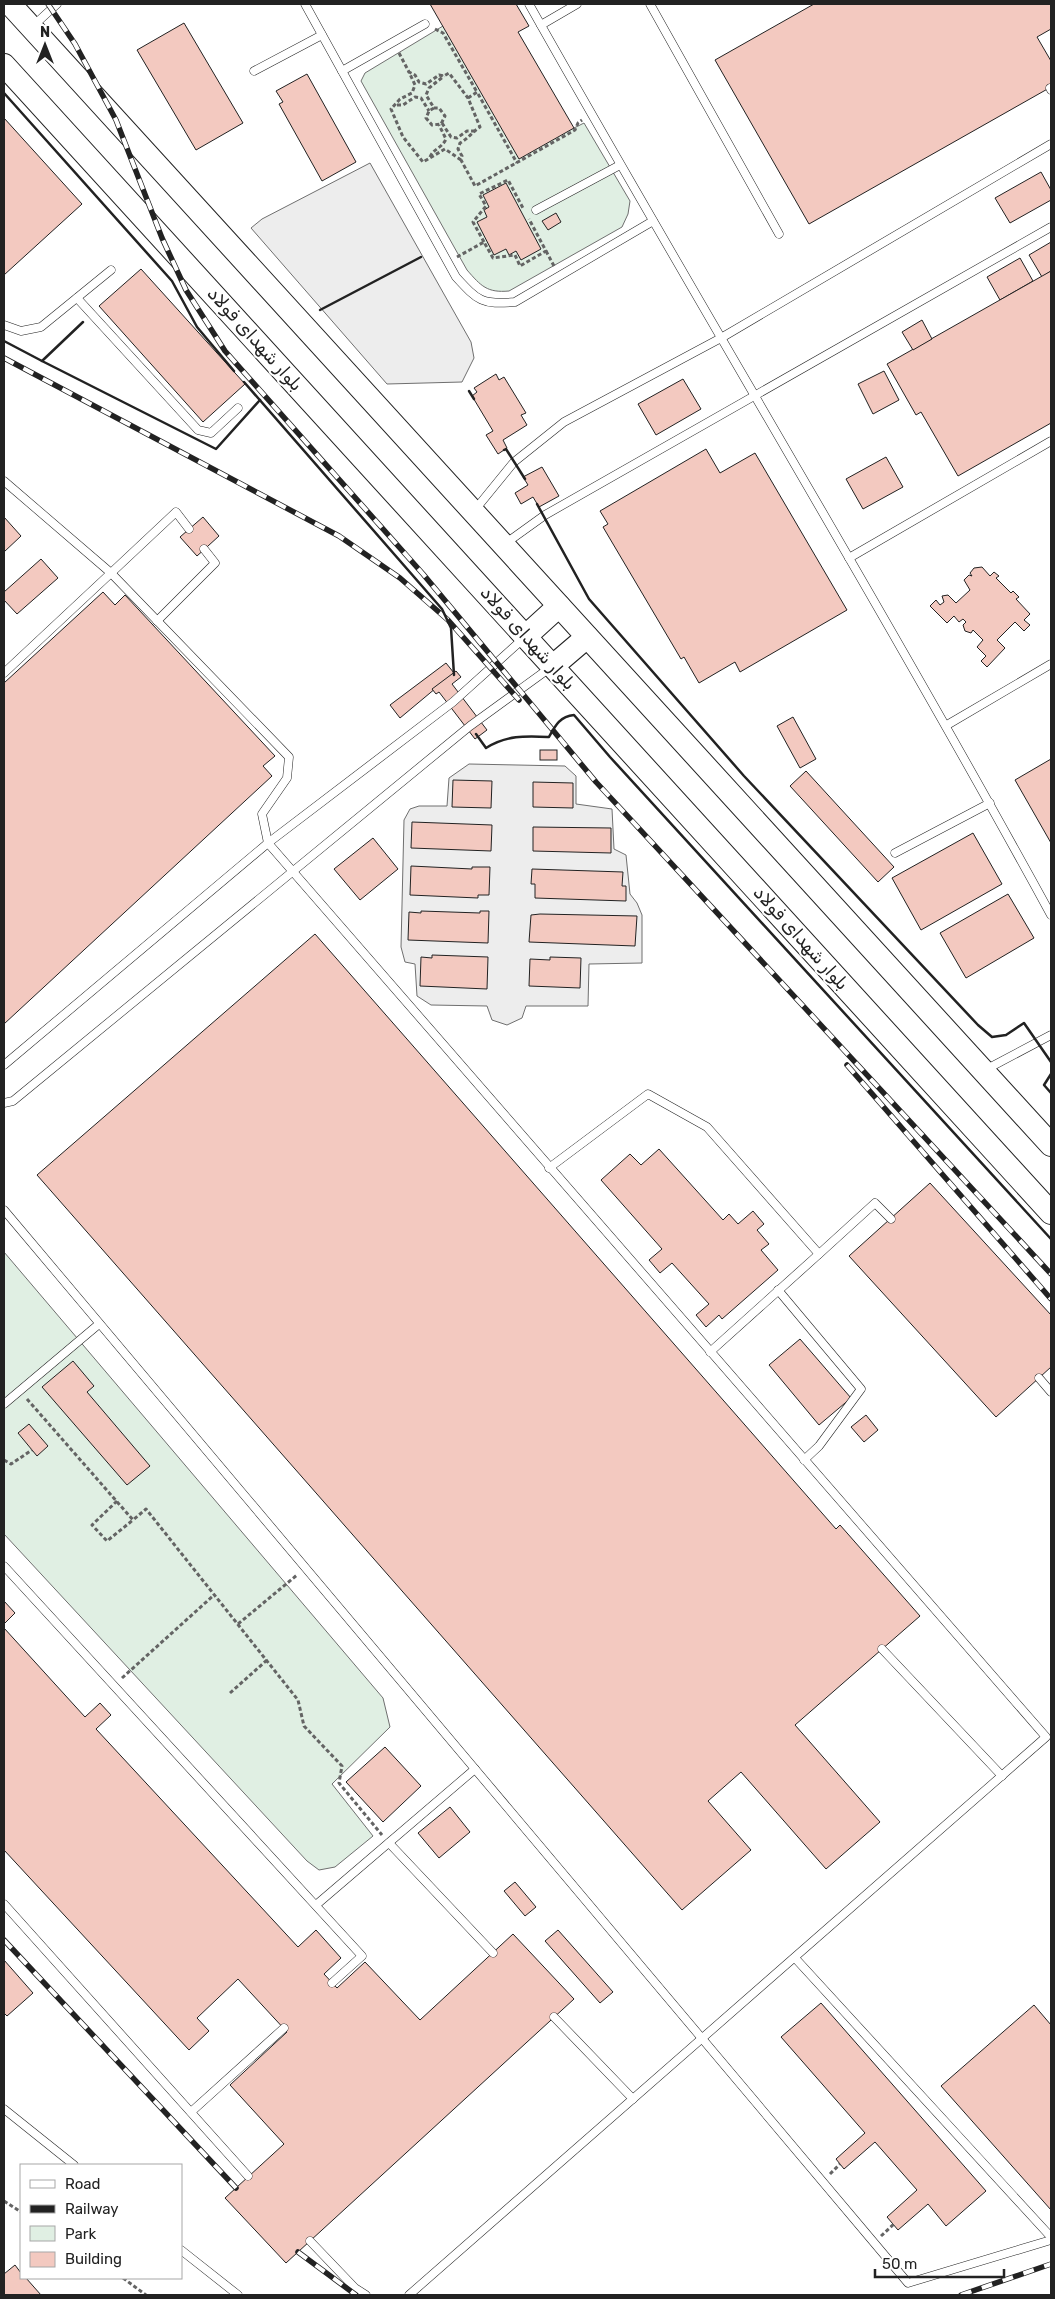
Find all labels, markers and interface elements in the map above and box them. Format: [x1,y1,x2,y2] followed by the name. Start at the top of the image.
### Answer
[20,20,70,70] north arrow
[40,24,50,41] text: N
[203,283,307,395] street label: بلوار شهدای فولاد
[476,582,580,694] street label: بلوار شهدای فولاد
[749,882,853,994] street label: بلوار شهدای فولاد
[20,2164,182,2279] legend
[65,2175,101,2193] text: Road
[65,2200,119,2218] text: Railway
[65,2225,96,2243] text: Park
[875,2246,1004,2278] scale bar
[65,2250,122,2268] text: Building
[882,2255,917,2273] text: 50 m

